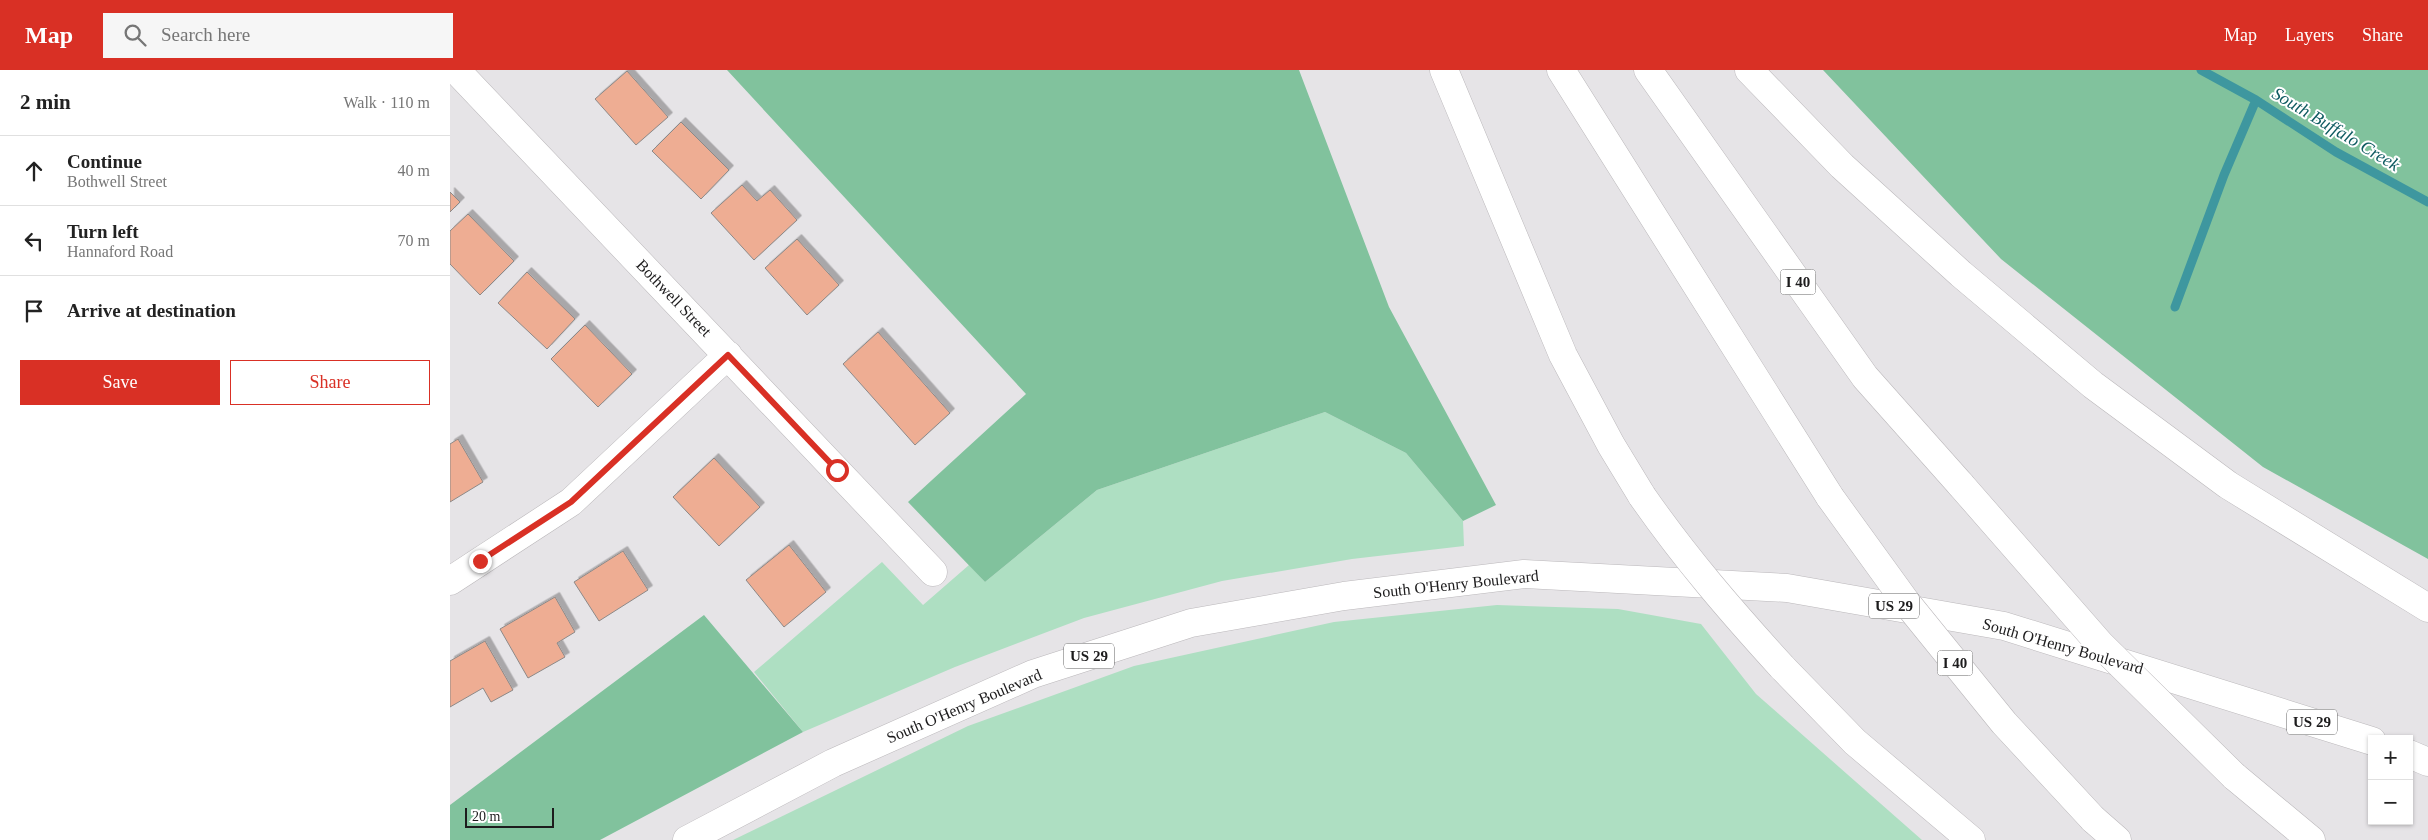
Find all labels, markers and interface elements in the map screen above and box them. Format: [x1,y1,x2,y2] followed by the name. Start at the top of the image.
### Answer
[103,13,453,58] search box
[121,21,149,49] icon: search
[25,22,73,48] text: Map
[161,24,250,45] text: Search here
[2224,25,2257,45] text: Map
[2285,25,2334,45] text: Layers
[2362,25,2403,45] text: Share
[2269,83,2404,176] water label: South Buffalo Creek
[20,90,71,114] text: 2 min
[343,94,430,111] text: Walk · 110 m
[67,151,142,172] text: Continue
[20,157,48,185] icon: ahead
[398,162,430,179] text: 40 m
[67,173,167,190] text: Bothwell Street
[67,221,139,242] text: Turn left
[20,227,48,255] icon: left
[398,232,430,249] text: 70 m
[67,243,173,260] text: Hannaford Road
[633,256,715,340] street label: Bothwell Street
[1780,270,1816,294] road number: I 40
[20,297,48,325] icon: arrive
[67,300,236,321] text: Arrive at destination
[20,360,220,405] button: Save
[230,360,430,405] button: Share
[826,459,849,482] route start
[469,550,492,573] route end
[1372,567,1540,602] street label: South O'Henry Boulevard
[1869,594,1919,618] road number: US 29
[1980,615,2145,678] street label: South O'Henry Boulevard
[1064,644,1114,668] road number: US 29
[1938,650,1972,676] road number: I 40
[884,666,1044,747] street label: South O'Henry Boulevard
[2287,710,2337,734] road number: US 29
[2368,735,2413,825] map controls
[2368,735,2413,780] button: +
[2368,780,2413,825] button: −
[465,805,554,828] scale bar
[472,809,500,824] text: 20 m

